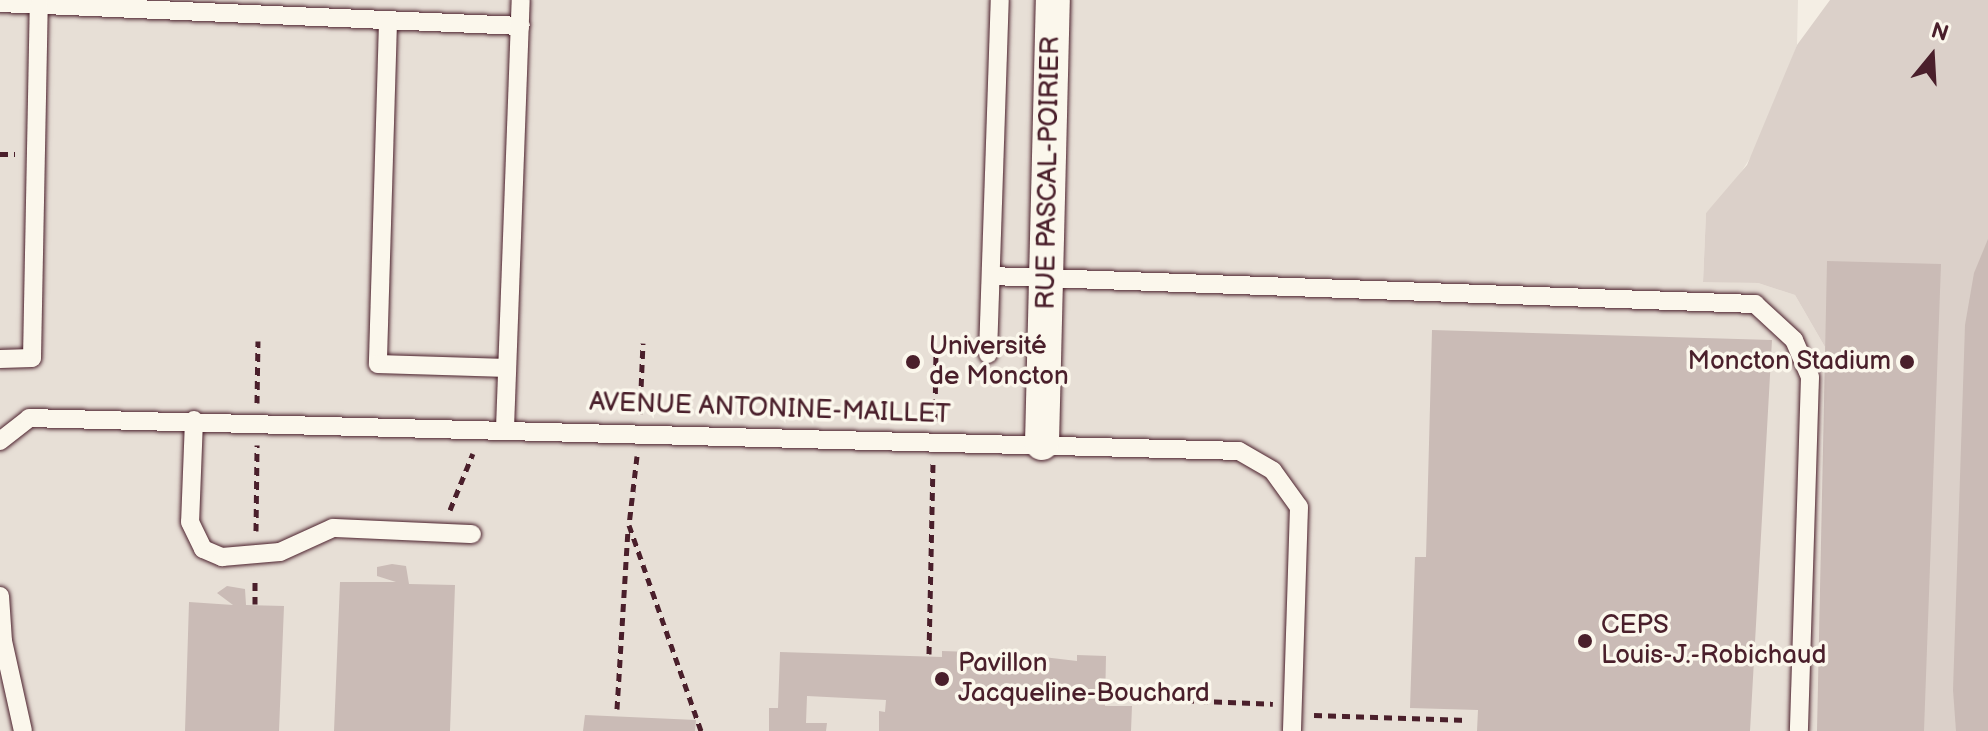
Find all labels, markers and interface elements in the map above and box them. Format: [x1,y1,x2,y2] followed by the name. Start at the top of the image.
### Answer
[1892,16,1972,96] north arrow
[1928,17,1952,48] text: N
[1031,36,1067,310] street label: RUE PASCAL-POIRIER
[929,331,1069,392] place label: Université de Moncton
[1687,346,1891,378] place label: Moncton Stadium
[904,353,922,371] marker: Université de Moncton
[1898,353,1916,371] marker: Moncton Stadium
[589,387,951,431] street label: AVENUE ANTONINE-MAILLET
[1601,610,1826,672] place label: CEPS Louis-J.-Robichaud
[1576,632,1594,650] marker: CEPS Louis-J.-Robichaud
[958,648,1210,710] place label: Pavillon Jacqueline-Bouchard
[933,670,951,688] marker: Pavillon Jacqueline-Bouchard

